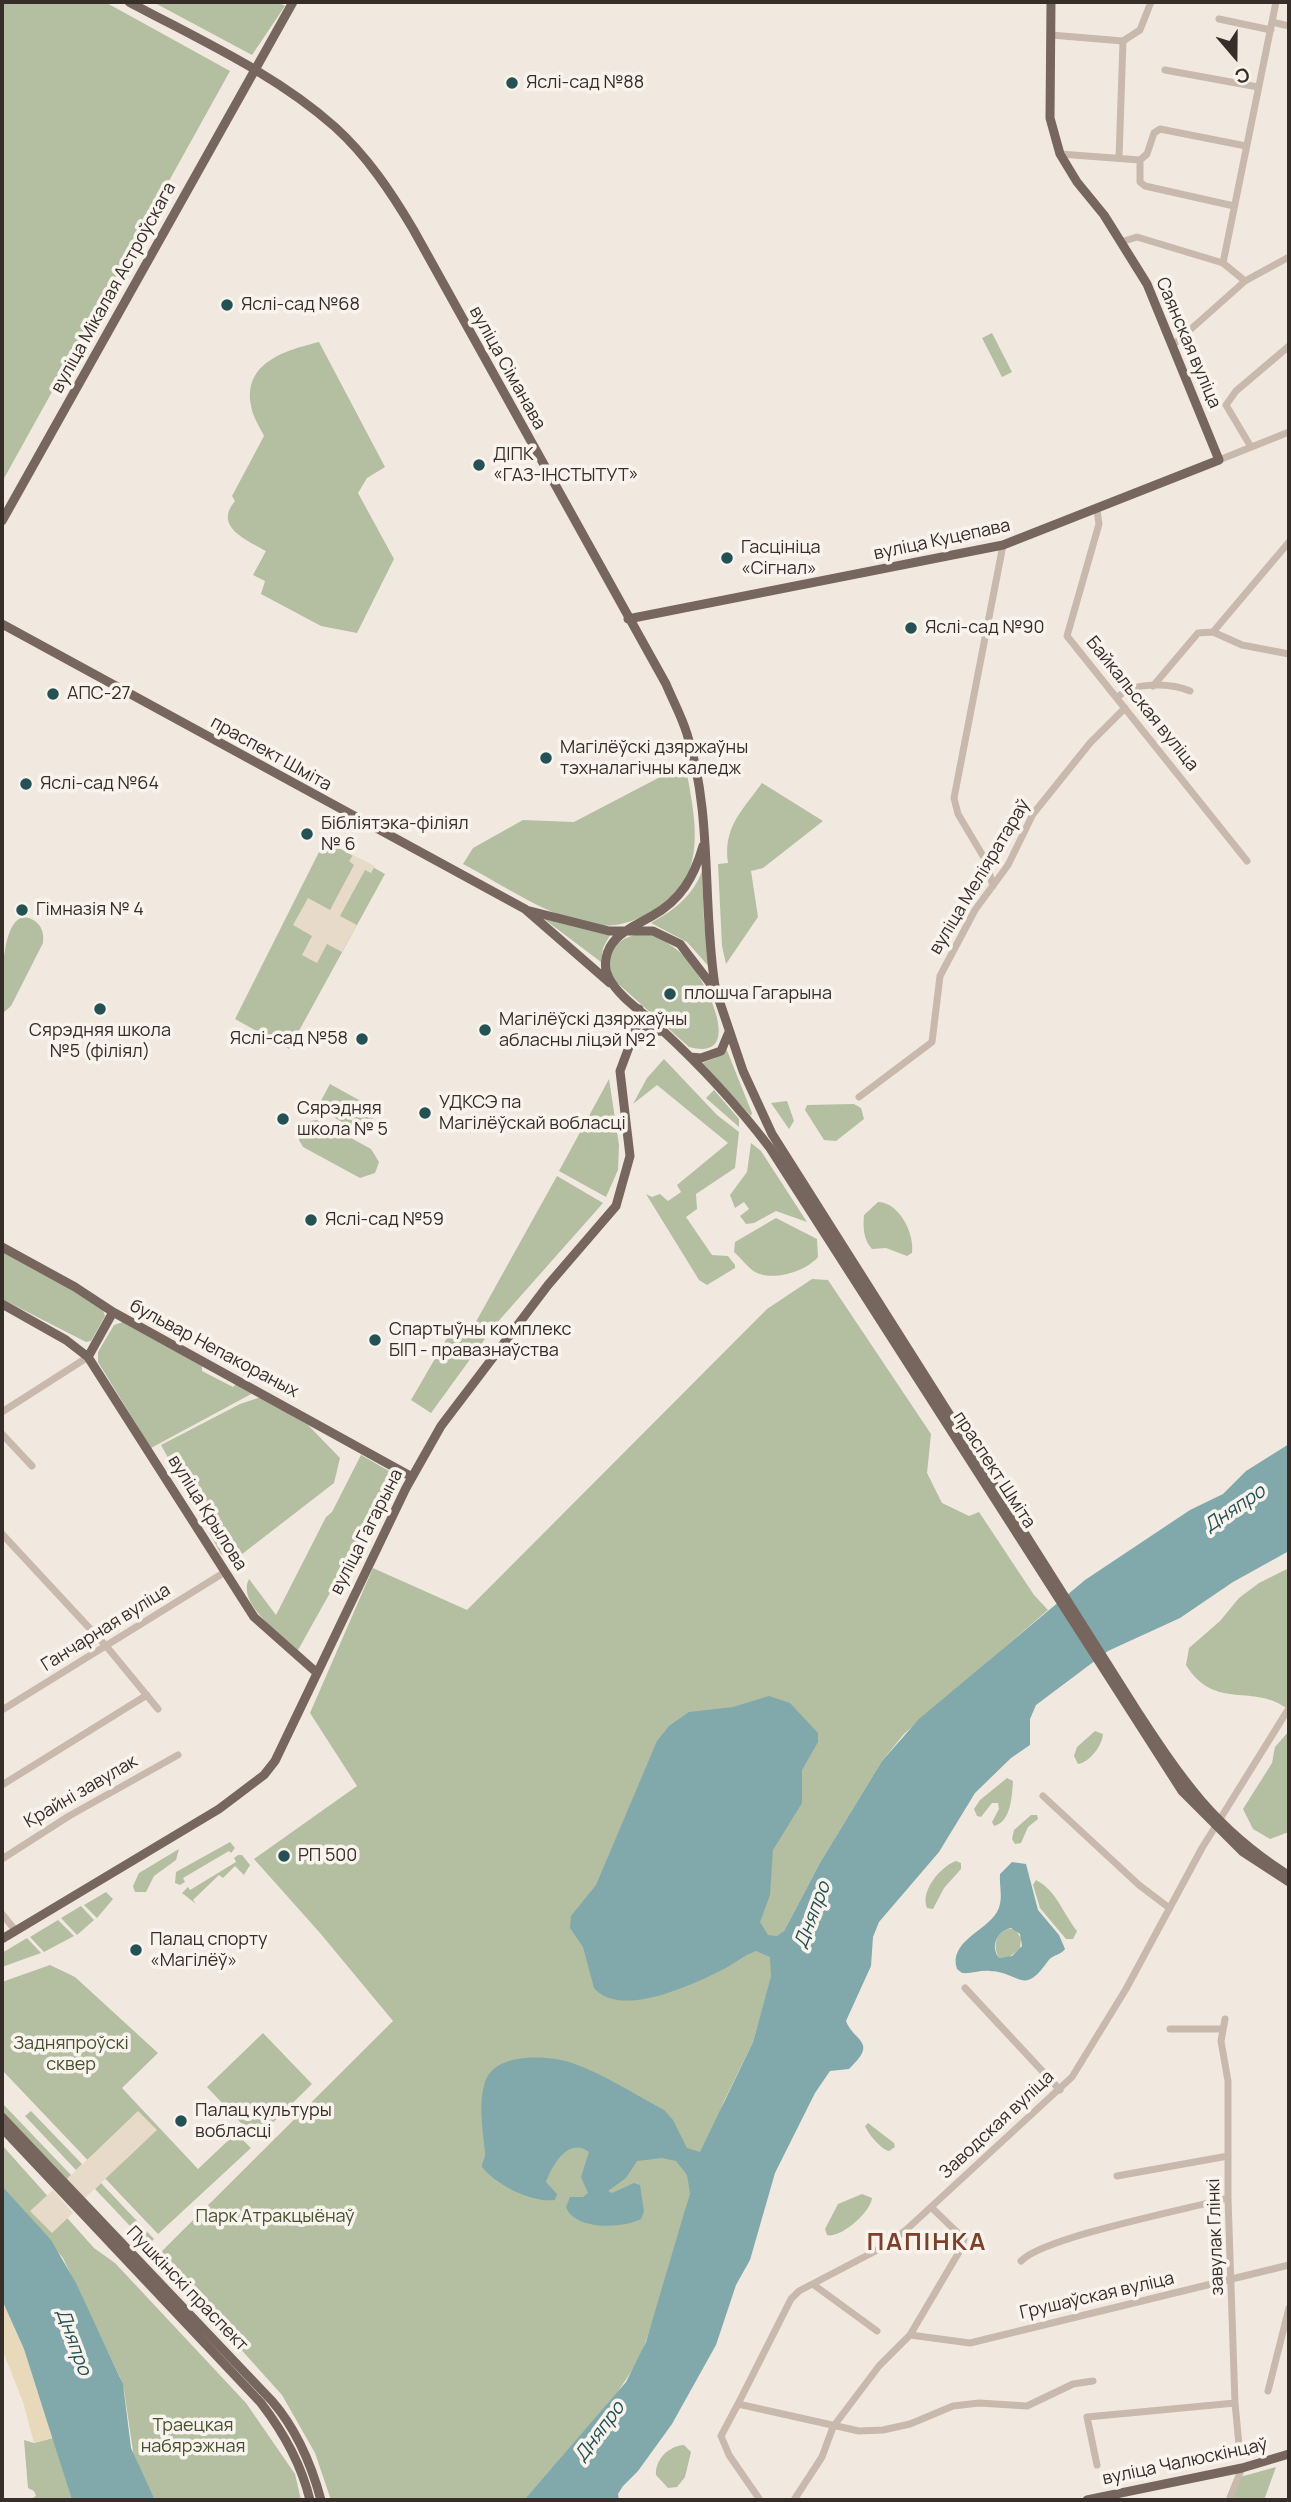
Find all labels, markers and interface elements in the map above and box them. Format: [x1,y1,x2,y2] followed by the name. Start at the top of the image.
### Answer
[1200,21,1270,91] north arrow
[1231,61,1253,90] text: С
[526,72,644,94] place label: Яслі-сад №88
[504,75,520,91] marker: Яслі-сад №88
[47,179,181,397] street label: вуліца Мікалая Астроўскага
[1151,274,1225,412] street label: Саянская вуліца
[241,294,360,316] place label: Яслі-сад №68
[219,297,235,313] marker: Яслі-сад №68
[464,302,550,434] street label: вуліца Сіманава
[493,444,638,486] place label: ДІПК «ГАЗ-ІНСТЫТУТ»
[471,457,487,473] marker: ДІПК «ГАЗ-ІНСТЫТУТ»
[872,515,1012,565] street label: вуліца Куцепава
[741,537,821,580] place label: Гасцініца «Сігнал»
[719,550,735,566] marker: Гасцініца «Сігнал»
[925,617,1045,639] place label: Яслі-сад №90
[903,620,919,636] marker: Яслі-сад №90
[1081,632,1203,776] street label: Байкальская вуліца
[67,683,131,705] place label: АПС-27
[45,686,61,702] marker: АПС-27
[207,712,335,796] street label: праспект Шміта
[560,737,748,780] place label: Магілёўскі дзяржаўны тэхналагічны каледж
[538,750,554,766] marker: Магілёўскі дзяржаўны тэхналагічны каледж
[40,773,159,795] place label: Яслі-сад №64
[18,776,34,792] marker: Яслі-сад №64
[925,795,1035,959] street label: вуліца Меліяратараў
[321,813,469,856] place label: Бібліятэка-філіял № 6
[299,826,315,842] marker: Бібліятэка-філіял № 6
[36,899,144,921] place label: Гімназія № 4
[14,902,30,918] marker: Гімназія № 4
[684,983,832,1005] place label: плошча Гагарына
[662,986,678,1002] marker: плошча Гагарына
[92,1001,108,1017] marker: Сярэдняя школа №5 (філіял)
[499,1009,687,1052] place label: Магілёўскі дзяржаўны абласны ліцэй №2
[29,1020,171,1062] place label: Сярэдняя школа №5 (філіял)
[477,1022,493,1038] marker: Магілёўскі дзяржаўны абласны ліцэй №2
[230,1028,348,1050] place label: Яслі-сад №58
[354,1031,370,1047] marker: Яслі-сад №58
[439,1092,626,1134] place label: УДКСЭ па Магілёўскай вобласці
[297,1098,388,1140] place label: Сярэдняя школа № 5
[417,1105,433,1121] marker: УДКСЭ па Магілёўскай вобласці
[275,1111,291,1127] marker: Сярэдняя школа № 5
[325,1209,444,1231] place label: Яслі-сад №59
[303,1212,319,1228] marker: Яслі-сад №59
[126,1295,302,1403] street label: бульвар Непакораных
[389,1319,571,1362] place label: Спартыўны комплекс БІП - правазнаўства
[367,1332,383,1348] marker: Спартыўны комплекс БІП - правазнаўства
[948,1408,1040,1532] street label: праспект Шміта
[163,1451,251,1575] street label: вуліца Крылова
[326,1466,408,1598] street label: вуліца Гагарына
[1200,1480,1270,1538] water label: Дняпро
[38,1580,174,1676] street label: Ганчарная вуліца
[21,1751,141,1833] street label: Крайні завулак
[298,1845,357,1867] place label: РП 500
[276,1848,292,1864] marker: РП 500
[790,1879,836,1951] water label: Дняпро
[150,1929,268,1972] place label: Палац спорту «Магілёў»
[128,1942,144,1958] marker: Палац спорту «Магілёў»
[13,2033,129,2076] park label: Задняпроўскі сквер
[935,2066,1059,2184] street label: Заводская вуліца
[195,2100,332,2142] place label: Палац культуры вобласці
[173,2113,189,2129] marker: Палац культуры вобласці
[1203,2178,1229,2296] street label: завулак Глінкі
[195,2206,355,2228] park label: Парк Атракцыёнаў
[122,2222,252,2356] street label: Пушкінскі праспект
[868,2229,986,2257] district label: ПАПІНКА
[1018,2268,1176,2324] street label: Грушаўская вуліца
[50,2306,96,2378] water label: Дняпро
[570,2398,630,2466] water label: Дняпро
[141,2415,245,2458] park label: Траецкая набярэжная
[1101,2434,1269,2490] street label: вуліца Чалюскінцаў

